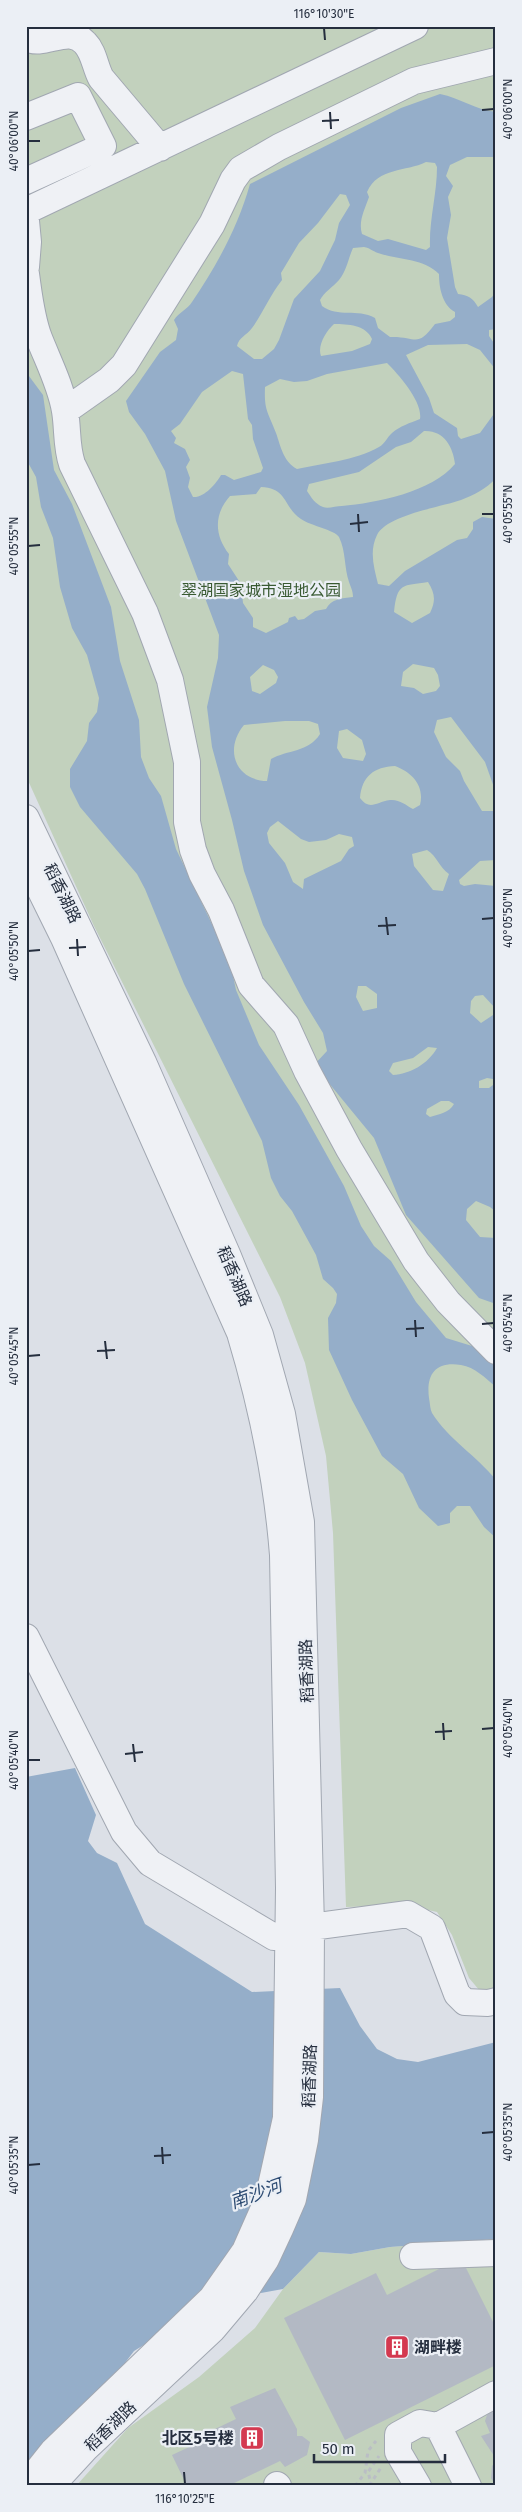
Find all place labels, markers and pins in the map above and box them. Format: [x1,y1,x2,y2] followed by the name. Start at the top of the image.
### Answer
[384,2334,410,2360] building icon: 湖畔楼
[414,2338,462,2357] place label: 湖畔楼
[239,2425,265,2451] building icon: 北区5号楼
[161,2429,234,2448] place label: 北区5号楼

